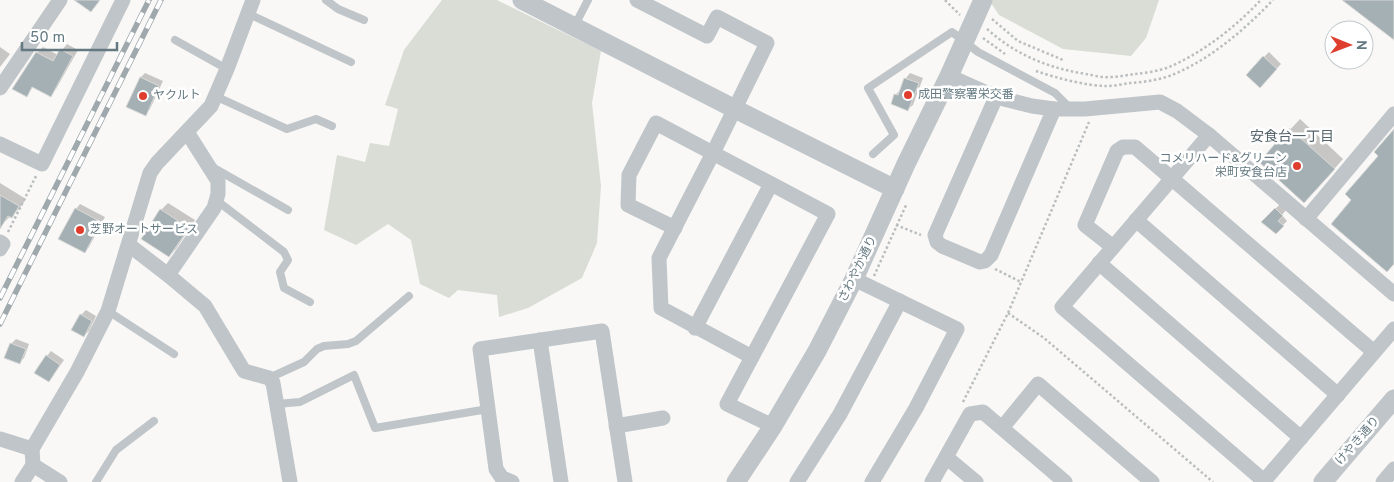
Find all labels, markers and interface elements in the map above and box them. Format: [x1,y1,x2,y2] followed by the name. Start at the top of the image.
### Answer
[22,20,118,52] scale bar
[1324,20,1374,70] north arrow
[30,29,65,48] text: 50 m
[1352,40,1369,50] text: N
[918,87,1014,103] place label: 成田警察署栄交番
[153,88,201,104] place label: ヤクルト
[902,89,914,101] marker: 成田警察署栄交番
[137,90,149,102] marker: ヤクルト
[1250,128,1334,146] district label: 安食台一丁目
[1159,151,1287,181] place label: コメリハード&グリーン 栄町安食台店
[1291,160,1303,172] marker: コメリハード&グリーン 栄町安食台店
[90,222,198,238] place label: 芝野オートサービス
[74,224,86,236] marker: 芝野オートサービス
[835,233,881,305] street label: さわやか通り
[1332,413,1384,469] street label: けやき通り

